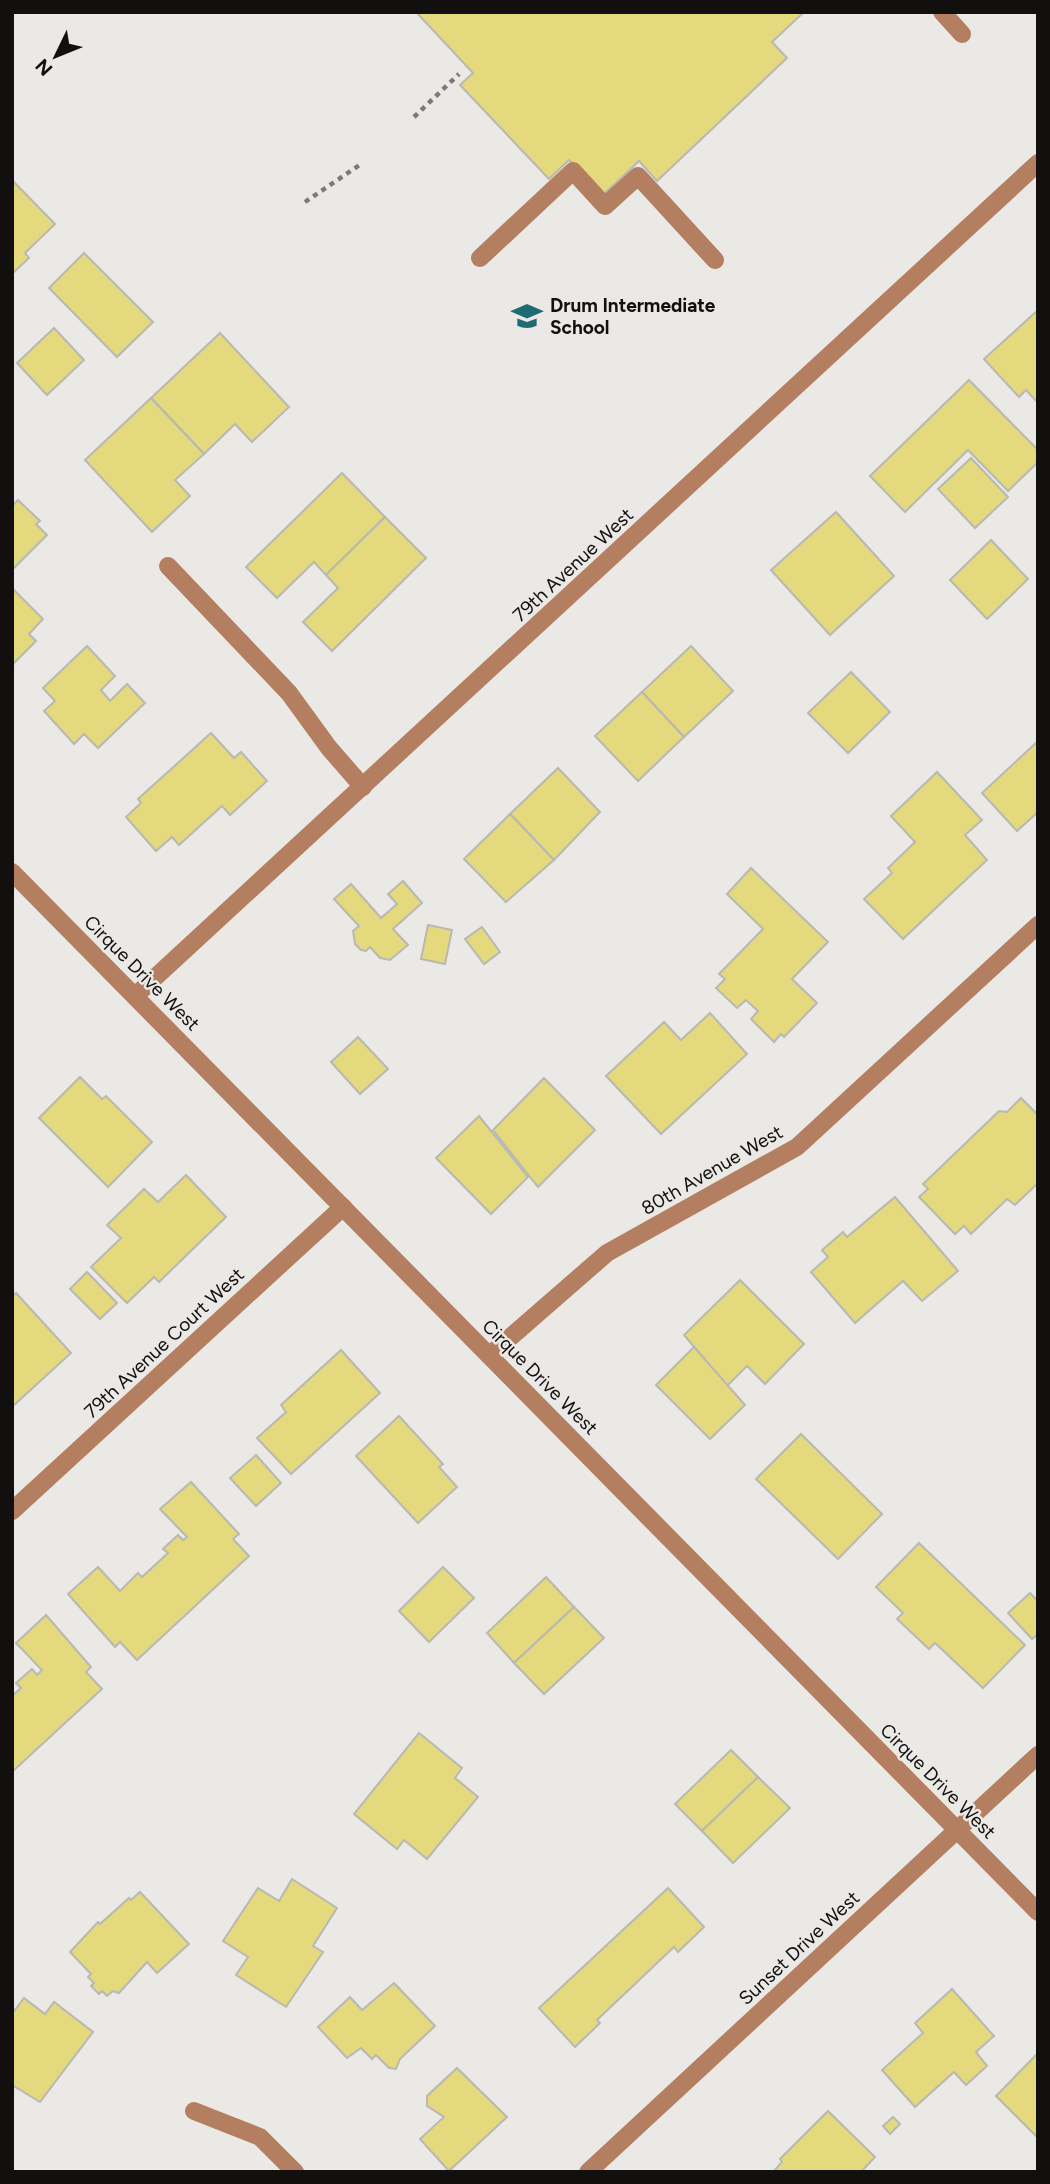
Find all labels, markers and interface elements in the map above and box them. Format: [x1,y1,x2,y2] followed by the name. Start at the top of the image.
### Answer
[21,21,91,91] north arrow
[31,54,57,80] text: N
[550,294,716,339] place label: Drum Intermediate School
[510,299,544,333] school or university icon: Drum Intermediate School
[508,503,638,627] street label: 79th Avenue West
[80,911,204,1035] street label: Cirque Drive West
[637,1120,787,1220] street label: 80th Avenue West
[79,1263,249,1423] street label: 79th Avenue Court West
[478,1315,602,1439] street label: Cirque Drive West
[876,1719,1000,1843] street label: Cirque Drive West
[734,1886,864,2010] street label: Sunset Drive West

